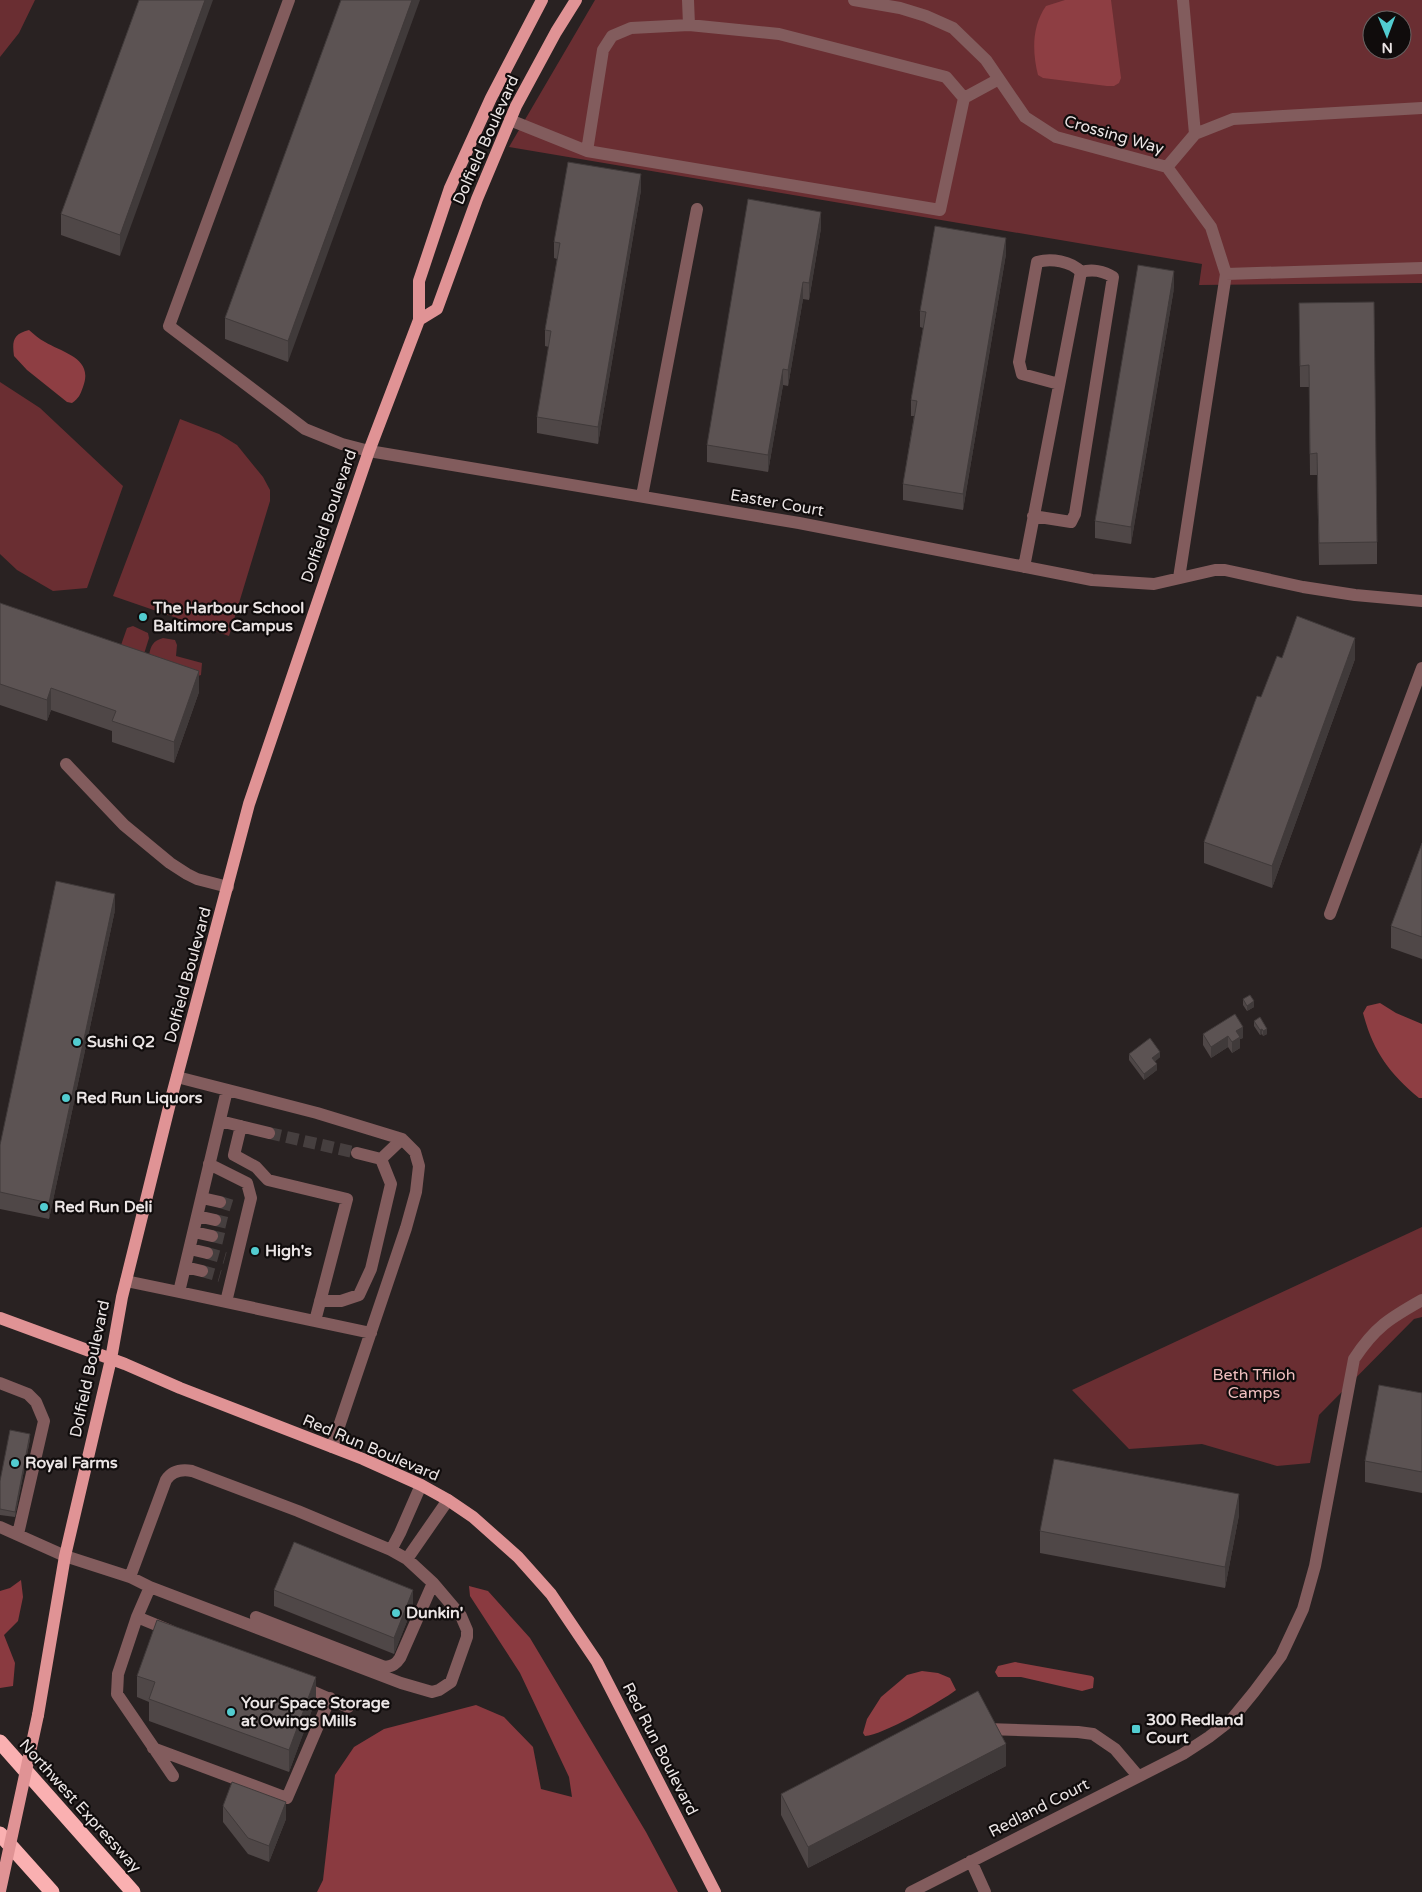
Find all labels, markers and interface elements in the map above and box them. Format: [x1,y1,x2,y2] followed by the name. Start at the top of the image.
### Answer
[1362,10,1412,60] north arrow
[1381,39,1393,56] text: N
[448,72,524,208] street label: Dolfield Boulevard
[1062,111,1167,159] street label: Crossing Way
[297,447,361,585] street label: Dolfield Boulevard
[729,485,825,521] street label: Easter Court
[152,598,304,636] place label: The Harbour School Baltimore Campus
[137,611,149,623] marker: The Harbour School Baltimore Campus
[160,905,216,1045] street label: Dolfield Boulevard
[87,1032,155,1052] place label: Sushi Q2
[71,1036,83,1048] marker: Sushi Q2
[76,1088,203,1108] place label: Red Run Liquors
[60,1092,72,1104] marker: Red Run Liquors
[54,1197,152,1217] place label: Red Run Deli
[38,1201,50,1213] marker: Red Run Deli
[265,1241,312,1261] place label: High's
[249,1245,261,1257] marker: High's
[66,1299,114,1439] street label: Dolfield Boulevard
[1213,1365,1296,1403] park label: Beth Tfiloh Camps
[300,1410,442,1486] street label: Red Run Boulevard
[25,1453,118,1473] place label: Royal Farms
[9,1457,21,1469] marker: Royal Farms
[406,1603,463,1623] place label: Dunkin'
[390,1607,402,1619] marker: Dunkin'
[618,1679,702,1819] street label: Red Run Boulevard
[241,1693,390,1731] place label: Your Space Storage at Owings Mills
[225,1706,237,1718] marker: Your Space Storage at Owings Mills
[1146,1710,1244,1748] place label: 300 Redland Court
[1130,1723,1142,1735] marker: 300 Redland Court
[15,1735,146,1877] street label: Northwest Expressway
[985,1774,1093,1842] street label: Redland Court

